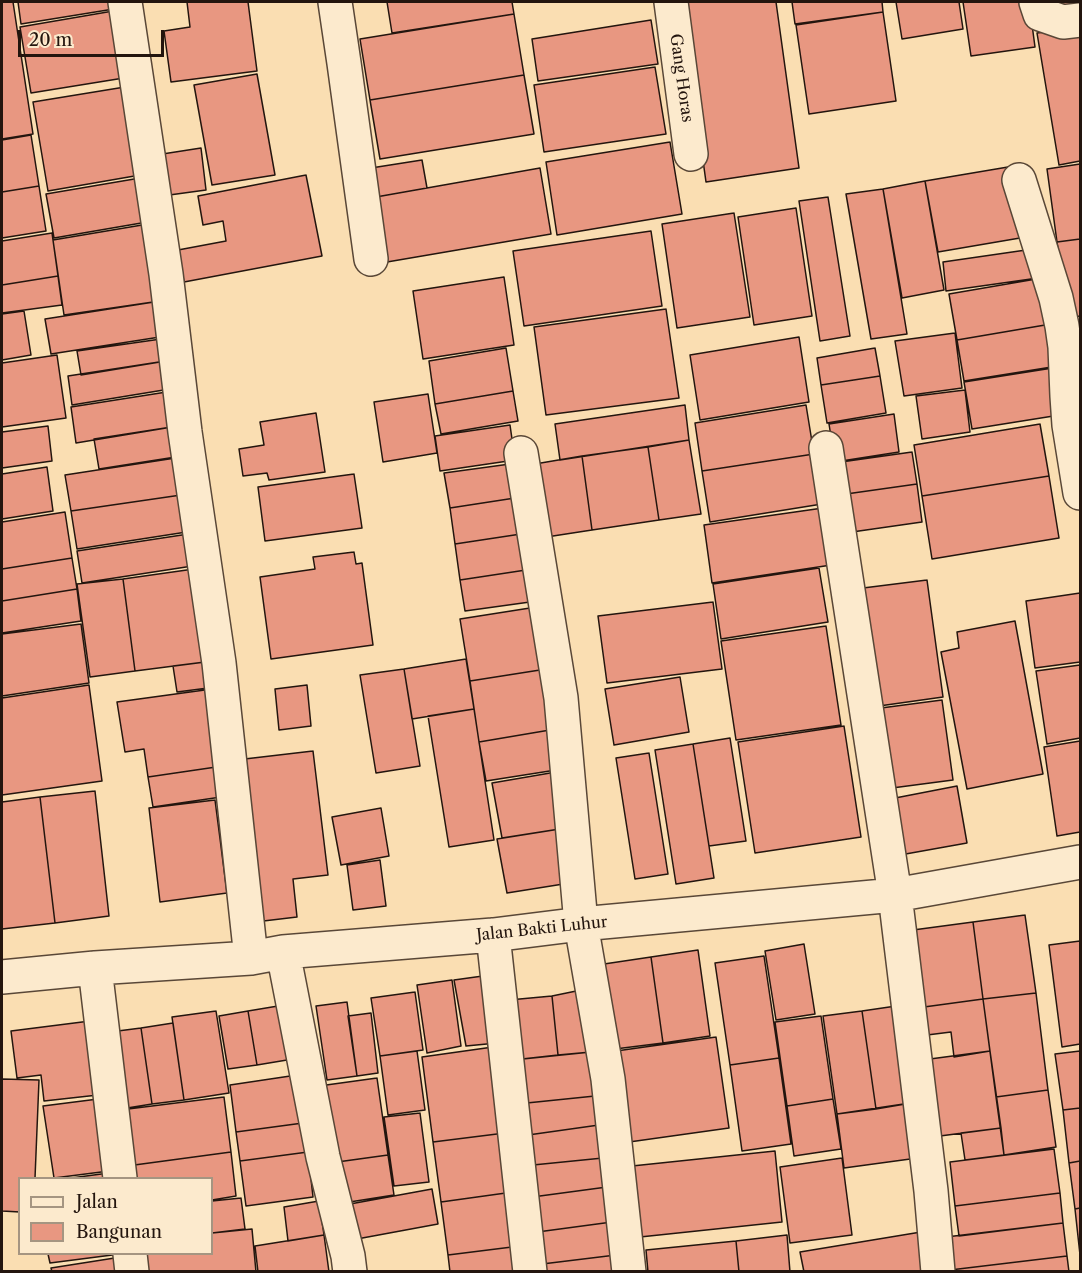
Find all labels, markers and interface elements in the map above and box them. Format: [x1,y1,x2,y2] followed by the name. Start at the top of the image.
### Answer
[21,18,166,56] scale bar
[29,29,72,51] text: 20 m
[665,32,697,124] street label: Gang Horas
[475,913,609,945] street label: Jalan Bakti Luhur
[18,1177,213,1255] legend
[76,1191,118,1213] text: Jalan
[76,1221,162,1243] text: Bangunan

